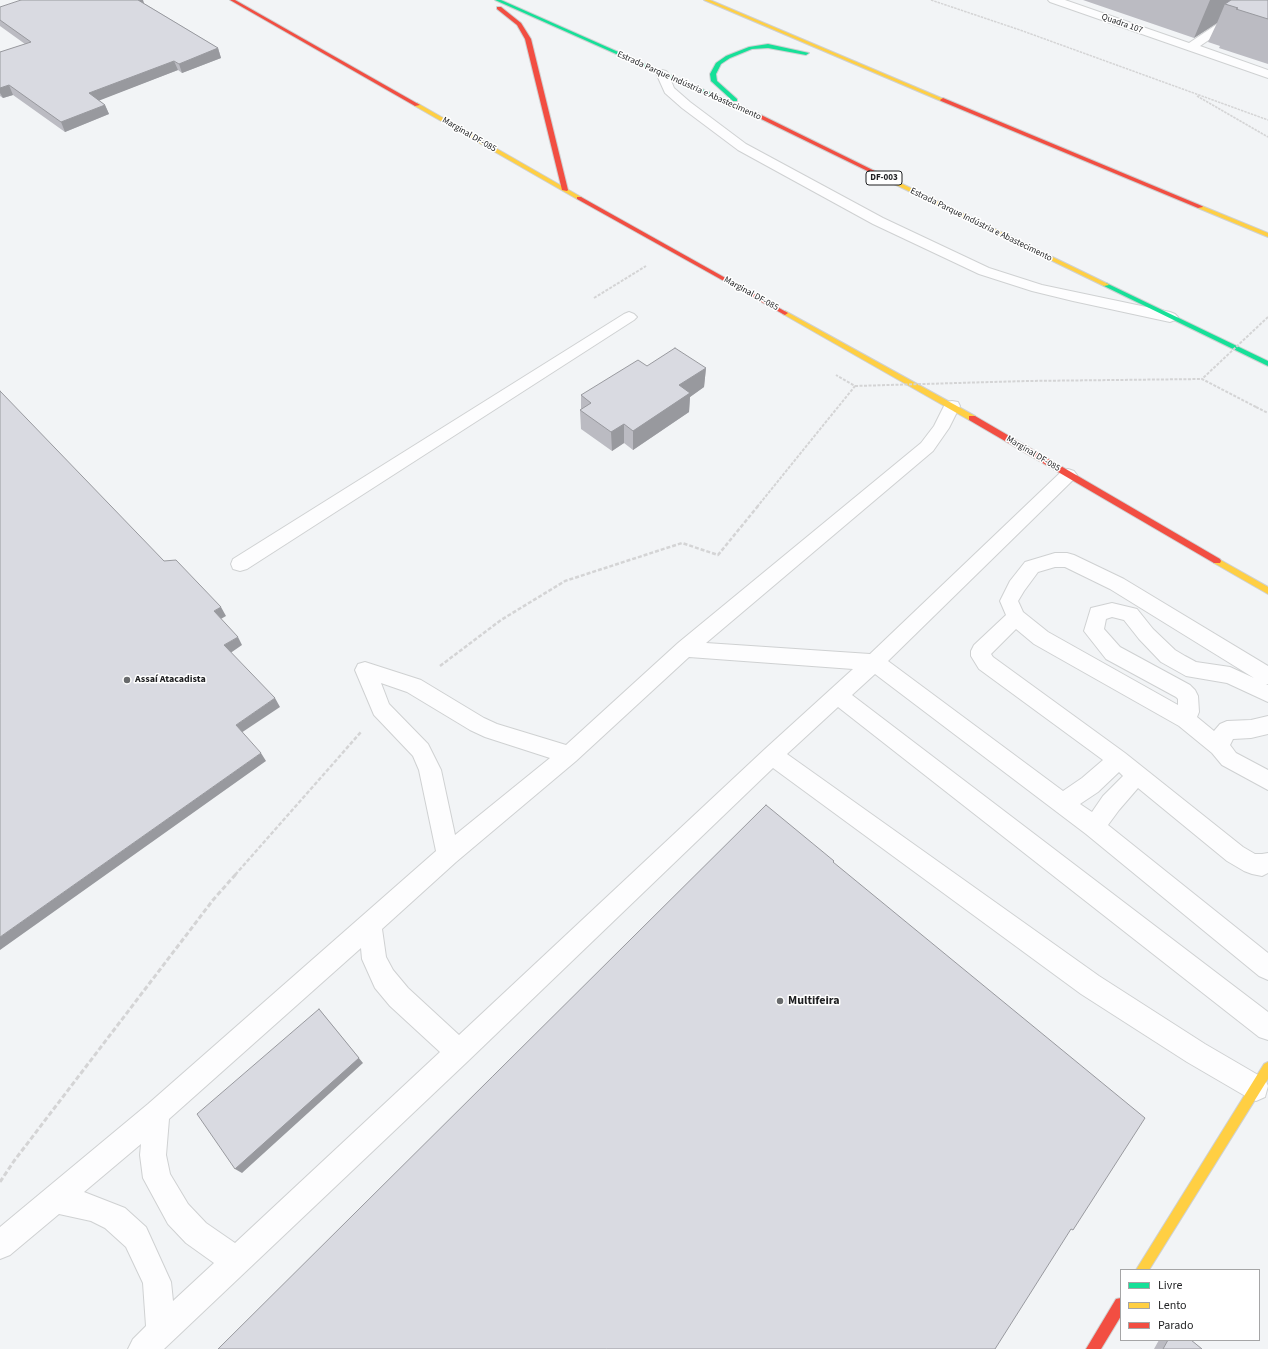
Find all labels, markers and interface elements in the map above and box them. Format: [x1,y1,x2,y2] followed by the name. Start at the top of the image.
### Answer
[1100,12,1144,36] street label: Quadra 107
[615,49,763,123] street label: Estrada Parque Indústria e Abastecimento
[440,115,498,155] street label: Marginal DF-085
[866,171,902,185] road number: DF-003
[908,186,1054,264] street label: Estrada Parque Indústria e Abastecimento
[722,275,780,313] street label: Marginal DF-085
[1004,434,1062,474] street label: Marginal DF-085
[135,674,206,686] place label: Assaí Atacadista
[122,675,132,685] marker: Assaí Atacadista
[788,994,840,1008] place label: Multifeira
[775,996,785,1006] marker: Multifeira
[1120,1269,1260,1341] legend
[1158,1277,1182,1294] text: Livre
[1158,1297,1187,1314] text: Lento
[1158,1317,1193,1334] text: Parado

